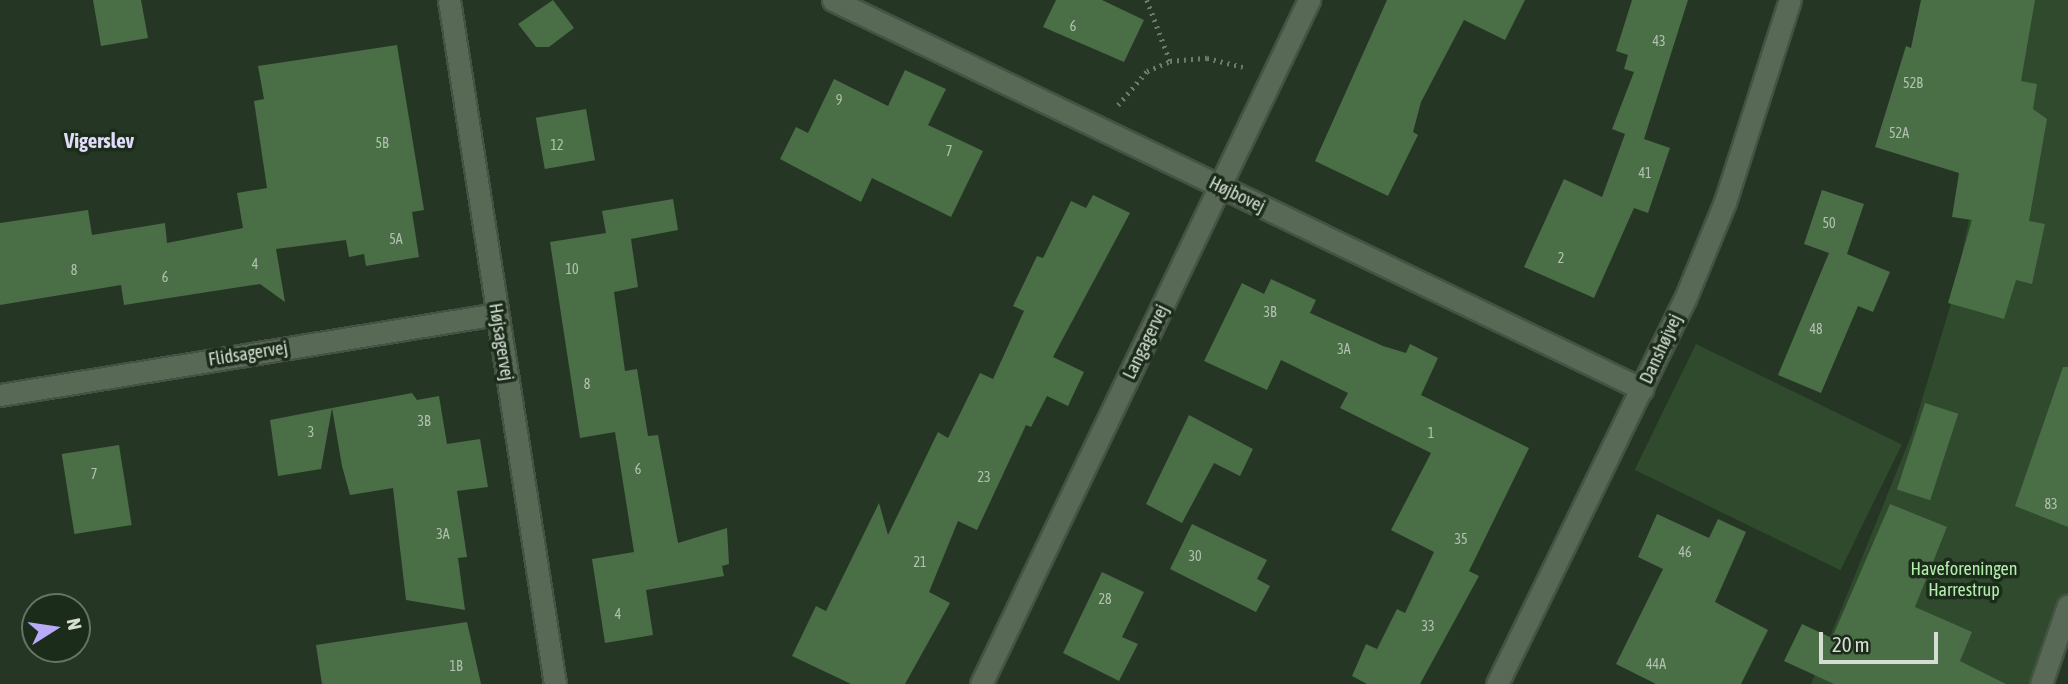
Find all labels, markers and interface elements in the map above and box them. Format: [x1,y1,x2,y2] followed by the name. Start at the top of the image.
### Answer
[1070,18,1076,34] house number: 6
[1652,33,1666,49] house number: 43
[1903,75,1923,91] house number: 52B
[836,92,842,108] house number: 9
[1889,125,1909,141] house number: 52A
[64,127,134,153] district label: Vigerslev
[375,135,389,151] house number: 5B
[550,137,564,153] house number: 12
[946,143,952,159] house number: 7
[1638,165,1652,181] house number: 41
[1206,172,1268,218] street label: Højbovej
[1822,215,1836,231] house number: 50
[389,231,403,247] house number: 5A
[1558,250,1564,266] house number: 2
[252,256,258,272] house number: 4
[565,261,579,277] house number: 10
[71,262,77,278] house number: 8
[162,269,168,285] house number: 6
[1119,301,1173,383] street label: Langagervej
[484,302,518,382] street label: Højsagervej
[1263,304,1277,320] house number: 3B
[1635,311,1687,387] street label: Danshøjvej
[1809,321,1823,337] house number: 48
[207,337,289,371] street label: Flidsagervej
[1337,341,1351,357] house number: 3A
[584,376,590,392] house number: 8
[417,413,431,429] house number: 3B
[308,424,314,440] house number: 3
[1428,425,1434,441] house number: 1
[635,461,641,477] house number: 6
[91,466,97,482] house number: 7
[977,469,991,485] house number: 23
[2044,496,2058,512] house number: 83
[436,526,450,542] house number: 3A
[1454,531,1468,547] house number: 35
[1678,544,1692,560] house number: 46
[1188,548,1202,564] house number: 30
[913,554,927,570] house number: 21
[1910,559,2018,602] park label: Haveforeningen Harrestrup
[1098,591,1112,607] house number: 28
[21,593,91,663] north arrow
[615,606,621,622] house number: 4
[63,616,87,632] text: N
[1421,618,1435,634] house number: 33
[1823,618,1942,662] scale bar
[1832,632,1870,656] text: 20 m
[1646,656,1666,672] house number: 44A
[449,658,463,674] house number: 1B

